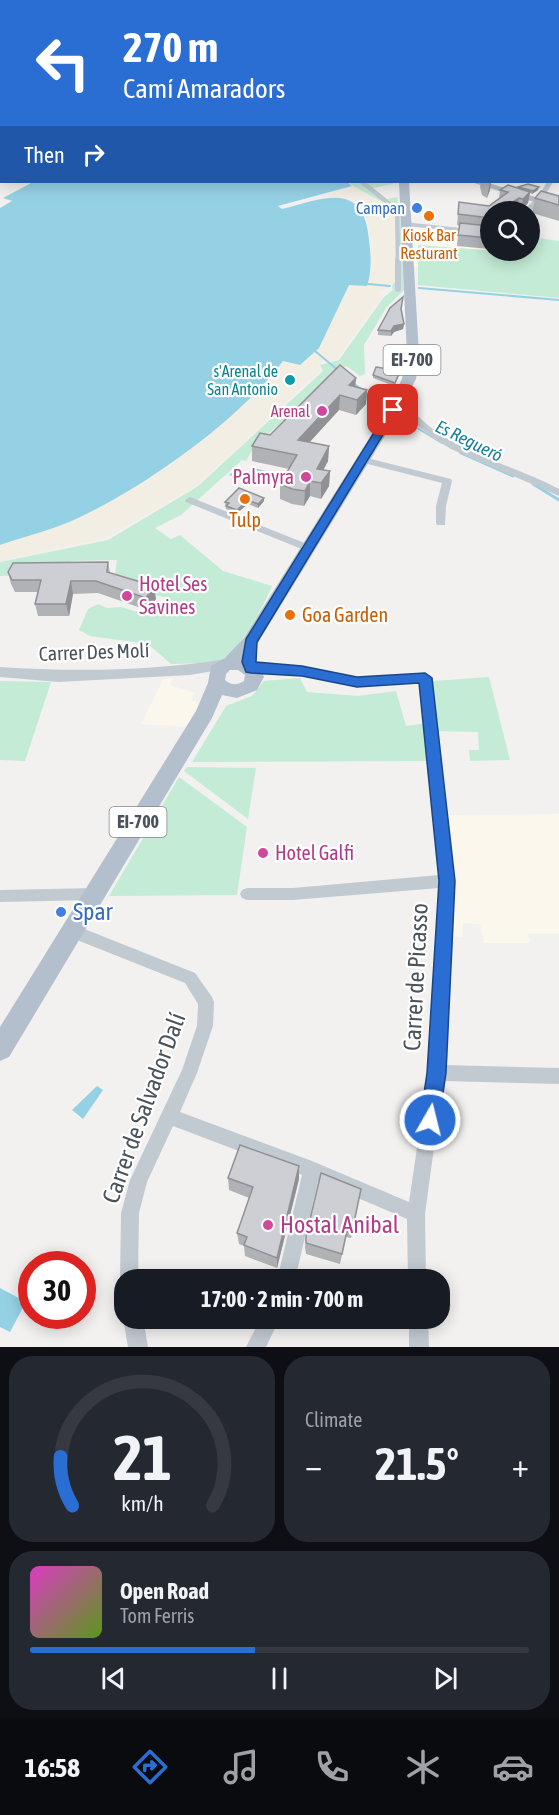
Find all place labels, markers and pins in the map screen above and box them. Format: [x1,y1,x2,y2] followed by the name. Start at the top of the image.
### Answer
[356,199,405,218] place label: Campan
[410,201,424,215] marker: Campan
[422,209,436,223] marker: Kiosk Bar Resturant
[400,226,458,262] place label: Kiosk Bar Resturant
[207,362,278,398] place label: s'Arenal de San Antonio
[283,373,297,387] marker: s'Arenal de San Antonio
[367,384,418,435] pin
[271,402,311,420] place label: Arenal
[315,404,329,418] marker: Arenal
[233,465,294,488] place label: Palmyra
[299,470,313,484] marker: Palmyra
[238,492,252,506] marker: Tulp
[229,508,261,531] place label: Tulp
[139,572,207,618] place label: Hotel Ses Savines
[120,589,134,603] marker: Hotel Ses Savines
[302,603,388,626] place label: Goa Garden
[283,608,297,622] marker: Goa Garden
[275,841,354,864] place label: Hotel Galfi
[256,846,270,860] marker: Hotel Galfi
[73,898,114,925] place label: Spar
[54,905,68,919] marker: Spar
[280,1211,400,1238] place label: Hostal Anibal
[261,1218,275,1232] marker: Hostal Anibal

